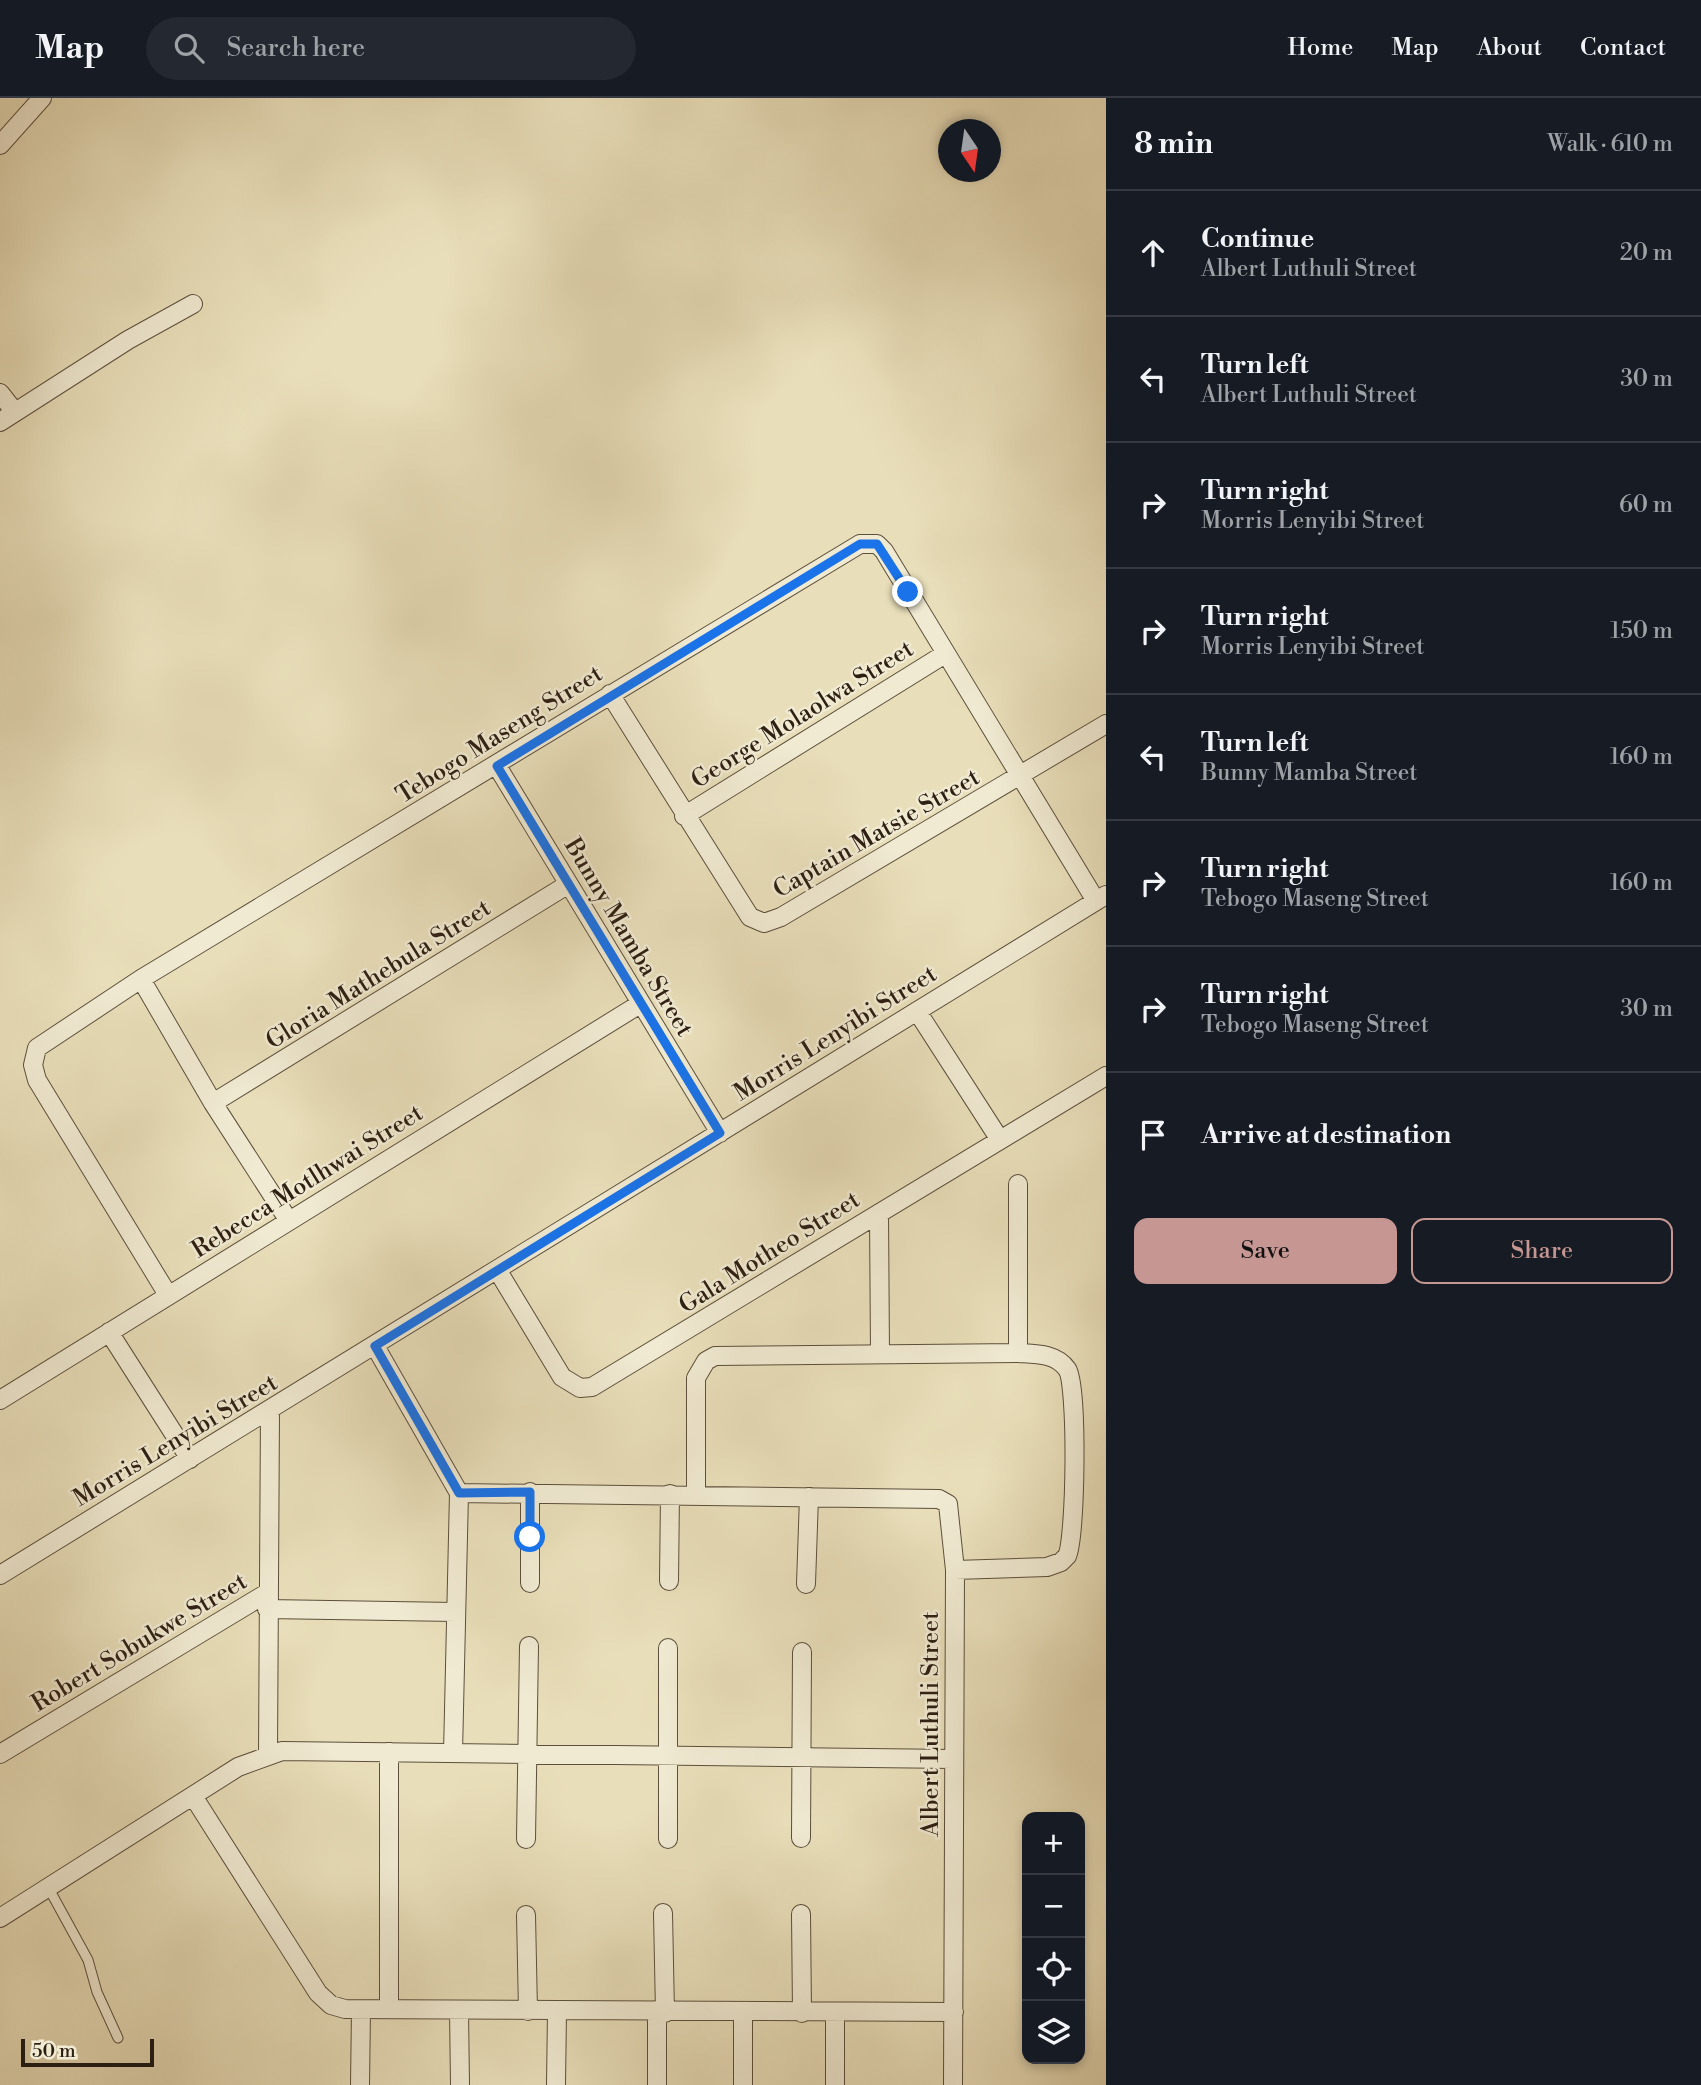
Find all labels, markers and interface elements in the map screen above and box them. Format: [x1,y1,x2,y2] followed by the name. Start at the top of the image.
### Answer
[146,17,636,80] search box
[35,28,104,69] text: Map
[170,29,208,67] icon: search
[226,32,365,64] text: Search here
[1288,33,1353,63] text: Home
[1391,33,1439,63] text: Map
[1477,33,1542,63] text: About
[1580,33,1666,63] text: Contact
[938,119,1001,182] north arrow
[1134,125,1213,163] text: 8 min
[1547,130,1673,158] text: Walk · 610 m
[1201,223,1314,255] text: Continue
[1134,234,1172,272] icon: ahead
[1620,239,1673,267] text: 20 m
[1201,255,1417,283] text: Albert Luthuli Street
[1201,349,1309,381] text: Turn left
[1134,360,1172,398] icon: left
[1620,365,1673,393] text: 30 m
[1201,381,1417,409] text: Albert Luthuli Street
[1201,475,1329,507] text: Turn right
[1134,486,1172,524] icon: right
[1619,491,1673,519] text: 60 m
[1201,507,1425,535] text: Morris Lenyibi Street
[892,576,923,607] route end
[1201,601,1329,633] text: Turn right
[1134,612,1172,650] icon: right
[1610,617,1673,645] text: 150 m
[1201,633,1425,661] text: Morris Lenyibi Street
[686,634,920,795] street label: George Molaolwa Street
[391,659,609,811] street label: Tebogo Maseng Street
[1201,727,1309,759] text: Turn left
[1134,738,1172,776] icon: left
[1610,743,1673,771] text: 160 m
[1201,759,1418,787] text: Bunny Mamba Street
[768,762,985,905] street label: Captain Matsie Street
[557,832,699,1042] street label: Bunny Mamba Street
[1201,853,1329,885] text: Turn right
[1134,864,1172,902] icon: right
[1610,869,1673,897] text: 160 m
[1201,885,1429,913] text: Tebogo Maseng Street
[261,893,497,1056] street label: Gloria Mathebula Street
[729,959,943,1108] street label: Morris Lenyibi Street
[1201,979,1329,1011] text: Turn right
[1134,990,1172,1028] icon: right
[1620,995,1673,1023] text: 30 m
[1201,1011,1429,1039] text: Tebogo Maseng Street
[186,1098,429,1265] street label: Rebecca Motlhwai Street
[1134,1116,1172,1154] icon: arrive
[1201,1119,1451,1151] text: Arrive at destination
[674,1185,866,1321] street label: Gala Motheo Street
[1134,1218,1397,1284] button: Save
[1411,1218,1673,1284] button: Share
[68,1368,284,1514] street label: Morris Lenyibi Street
[514,1521,545,1552] route start
[26,1566,253,1719] street label: Robert Sobukwe Street
[916,1611,946,1838] street label: Albert Luthuli Street
[1022,1812,1085,2064] map controls
[1022,1812,1085,1875] button: +
[1022,1875,1085,1938] button: −
[1022,1938,1085,2001] button: locate
[1022,2001,1085,2064] button: layers
[21,2036,154,2068] scale bar
[32,2039,76,2063] text: 50 m

